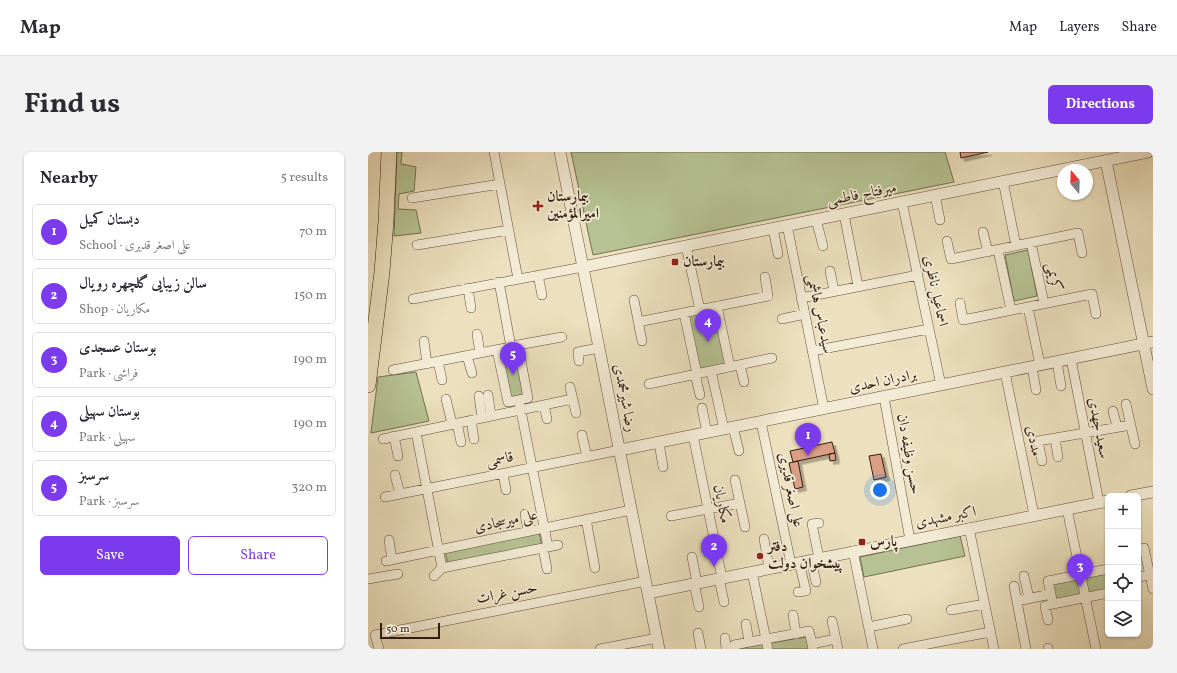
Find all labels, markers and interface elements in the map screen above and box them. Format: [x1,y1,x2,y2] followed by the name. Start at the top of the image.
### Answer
[20,15,61,41] text: Map
[1009,18,1037,37] text: Map
[1059,18,1099,37] text: Layers
[1121,18,1157,37] text: Share
[24,85,120,124] text: Find us
[1048,85,1153,124] button: Directions
[1057,164,1093,200] north arrow
[40,167,98,190] text: Nearby
[281,169,328,187] text: 5 results
[825,178,899,213] street label: میرفتاح فاطمی
[547,187,599,225] place label: بیمارستان امیرالمؤمنین
[532,200,544,212] marker: بیمارستان امیرالمؤمنین
[79,210,140,231] text: دبستان کمیل
[51,223,57,241] text: 1
[299,223,327,241] text: 70 m
[79,237,191,255] text: School · علی اصغر قدیری
[683,252,725,273] place label: بیمارستان
[917,254,953,328] street label: اسماعیل ناظری
[670,257,680,267] marker: بیمارستان
[1040,261,1066,293] street label: کریمی
[800,272,838,356] street label: سیدعباس هاشمی
[79,274,207,295] text: سالن زیبایی گلچهره رویال
[51,287,57,305] text: 2
[294,287,327,305] text: 150 m
[79,301,150,319] text: Shop · مکاریان
[695,309,721,342] pin: 4
[79,338,156,359] text: بوستان عسجدی
[500,342,526,375] pin: 5
[51,351,57,369] text: 3
[293,351,327,369] text: 190 m
[607,362,641,434] street label: رضا شیرمحمدی
[79,365,138,383] text: Park · فراشی
[847,365,919,399] street label: برادران احدی
[1082,396,1114,460] street label: سعید جهدی
[79,402,140,423] text: بوستان سهیلی
[891,412,925,496] street label: حسن وظیفه دان
[50,415,58,433] text: 4
[293,415,327,433] text: 190 m
[795,423,821,456] pin: 1
[1020,424,1046,458] street label: مددی
[79,429,136,447] text: Park · سهیلی
[485,447,515,473] street label: قاسمی
[772,451,808,530] street label: علی اصغر قدیری
[79,466,109,487] text: سرسبز
[51,479,57,497] text: 5
[292,479,327,497] text: 320 m
[870,480,890,500] your location
[707,483,735,525] street label: مکاریان
[79,493,140,511] text: Park · سرسبز
[1105,493,1141,637] map controls
[1105,493,1141,529] button: +
[914,502,978,534] street label: اکبر مشهدی
[472,505,540,539] street label: علی میرسجادی
[1105,529,1141,565] button: −
[870,532,898,553] place label: پارس
[701,534,727,567] pin: 2
[40,536,180,575] button: Save
[188,536,328,575] button: Share
[766,537,843,575] place label: دفتر پیشخوان دولت
[857,537,867,547] marker: پارس
[755,551,765,561] marker: دفتر پیشخوان دولت
[1067,554,1093,587] pin: 3
[1105,565,1141,601] button: locate
[475,578,539,610] street label: حسن غرات
[1105,601,1141,637] button: layers
[380,621,440,640] scale bar
[386,622,410,637] text: 50 m

